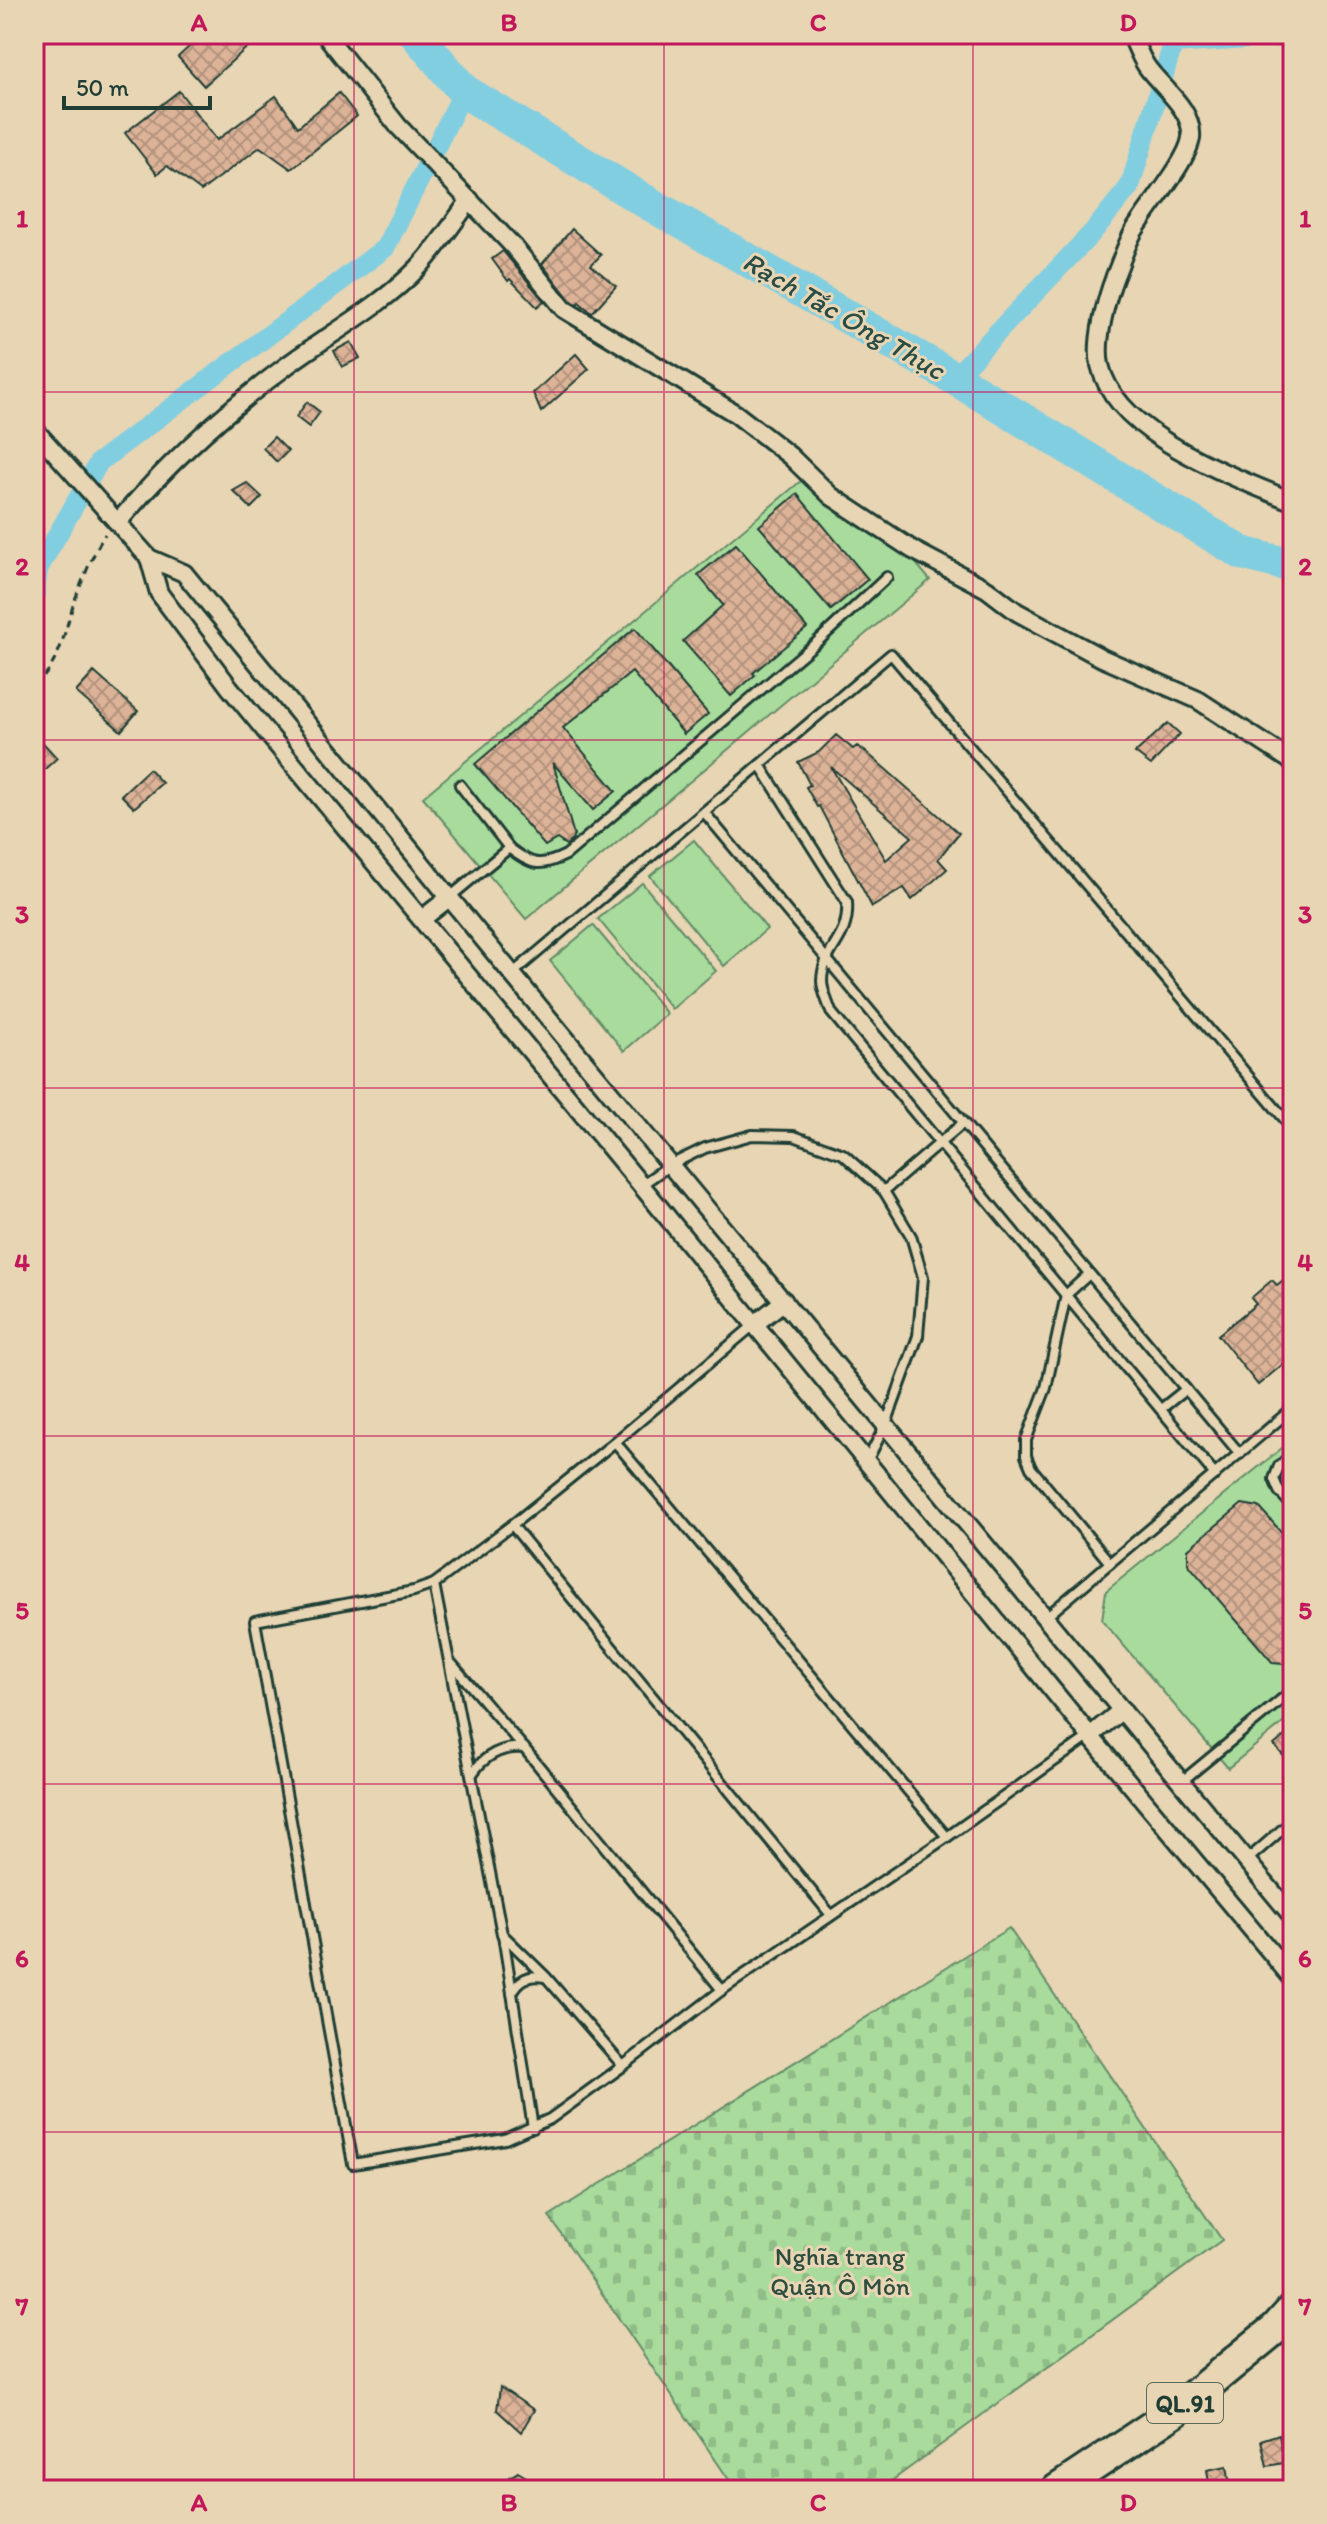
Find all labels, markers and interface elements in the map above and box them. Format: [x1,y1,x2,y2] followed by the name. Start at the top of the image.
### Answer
[190,6,208,38] text: A
[501,6,518,38] text: B
[810,6,827,38] text: C
[1119,6,1137,38] text: D
[64,60,210,110] scale bar
[76,73,129,102] text: 50 m
[16,202,28,234] text: 1
[1299,202,1311,234] text: 1
[737,244,953,388] water label: Rạch Tắc Ông Thục
[15,550,29,582] text: 2
[1298,550,1312,582] text: 2
[15,898,29,930] text: 3
[1298,898,1312,930] text: 3
[14,1246,30,1278] text: 4
[1297,1246,1313,1278] text: 4
[15,1594,29,1626] text: 5
[1298,1594,1312,1626] text: 5
[15,1942,29,1974] text: 6
[1298,1942,1312,1974] text: 6
[770,2240,910,2302] park label: Nghĩa trang Quận Ô Môn
[15,2290,29,2322] text: 7
[1298,2290,1312,2322] text: 7
[1147,2383,1223,2423] road number: QL.91
[190,2486,208,2518] text: A
[501,2486,518,2518] text: B
[810,2486,827,2518] text: C
[1119,2486,1137,2518] text: D

